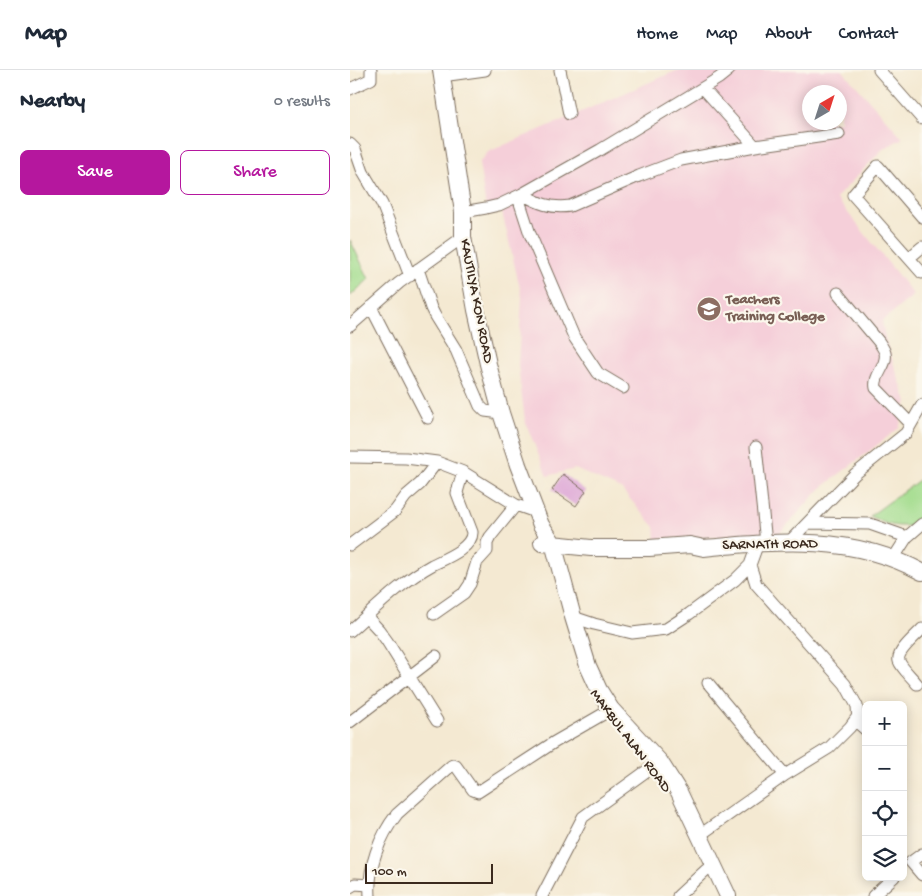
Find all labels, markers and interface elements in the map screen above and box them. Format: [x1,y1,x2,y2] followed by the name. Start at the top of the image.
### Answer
[25,20,67,49] text: Map
[636,24,678,45] text: Home
[706,24,737,45] text: Map
[765,24,811,45] text: About
[839,24,897,45] text: Contact
[802,85,847,130] north arrow
[20,90,85,115] text: Nearby
[274,93,330,112] text: 0 results
[20,150,170,195] button: Save
[180,150,330,195] button: Share
[455,237,497,365] street label: KAUTILYA KON ROAD
[725,291,826,326] place label: Teachers Training College
[696,296,722,322] school or university icon: Teachers Training College
[722,535,818,555] street label: SARNATH ROAD
[585,686,675,796] street label: MAKBUL ALAN ROAD
[862,701,907,881] map controls
[862,701,907,746] button: +
[862,746,907,791] button: −
[862,791,907,836] button: locate
[862,836,907,881] button: layers
[365,861,492,884] scale bar
[372,864,407,881] text: 100 m

